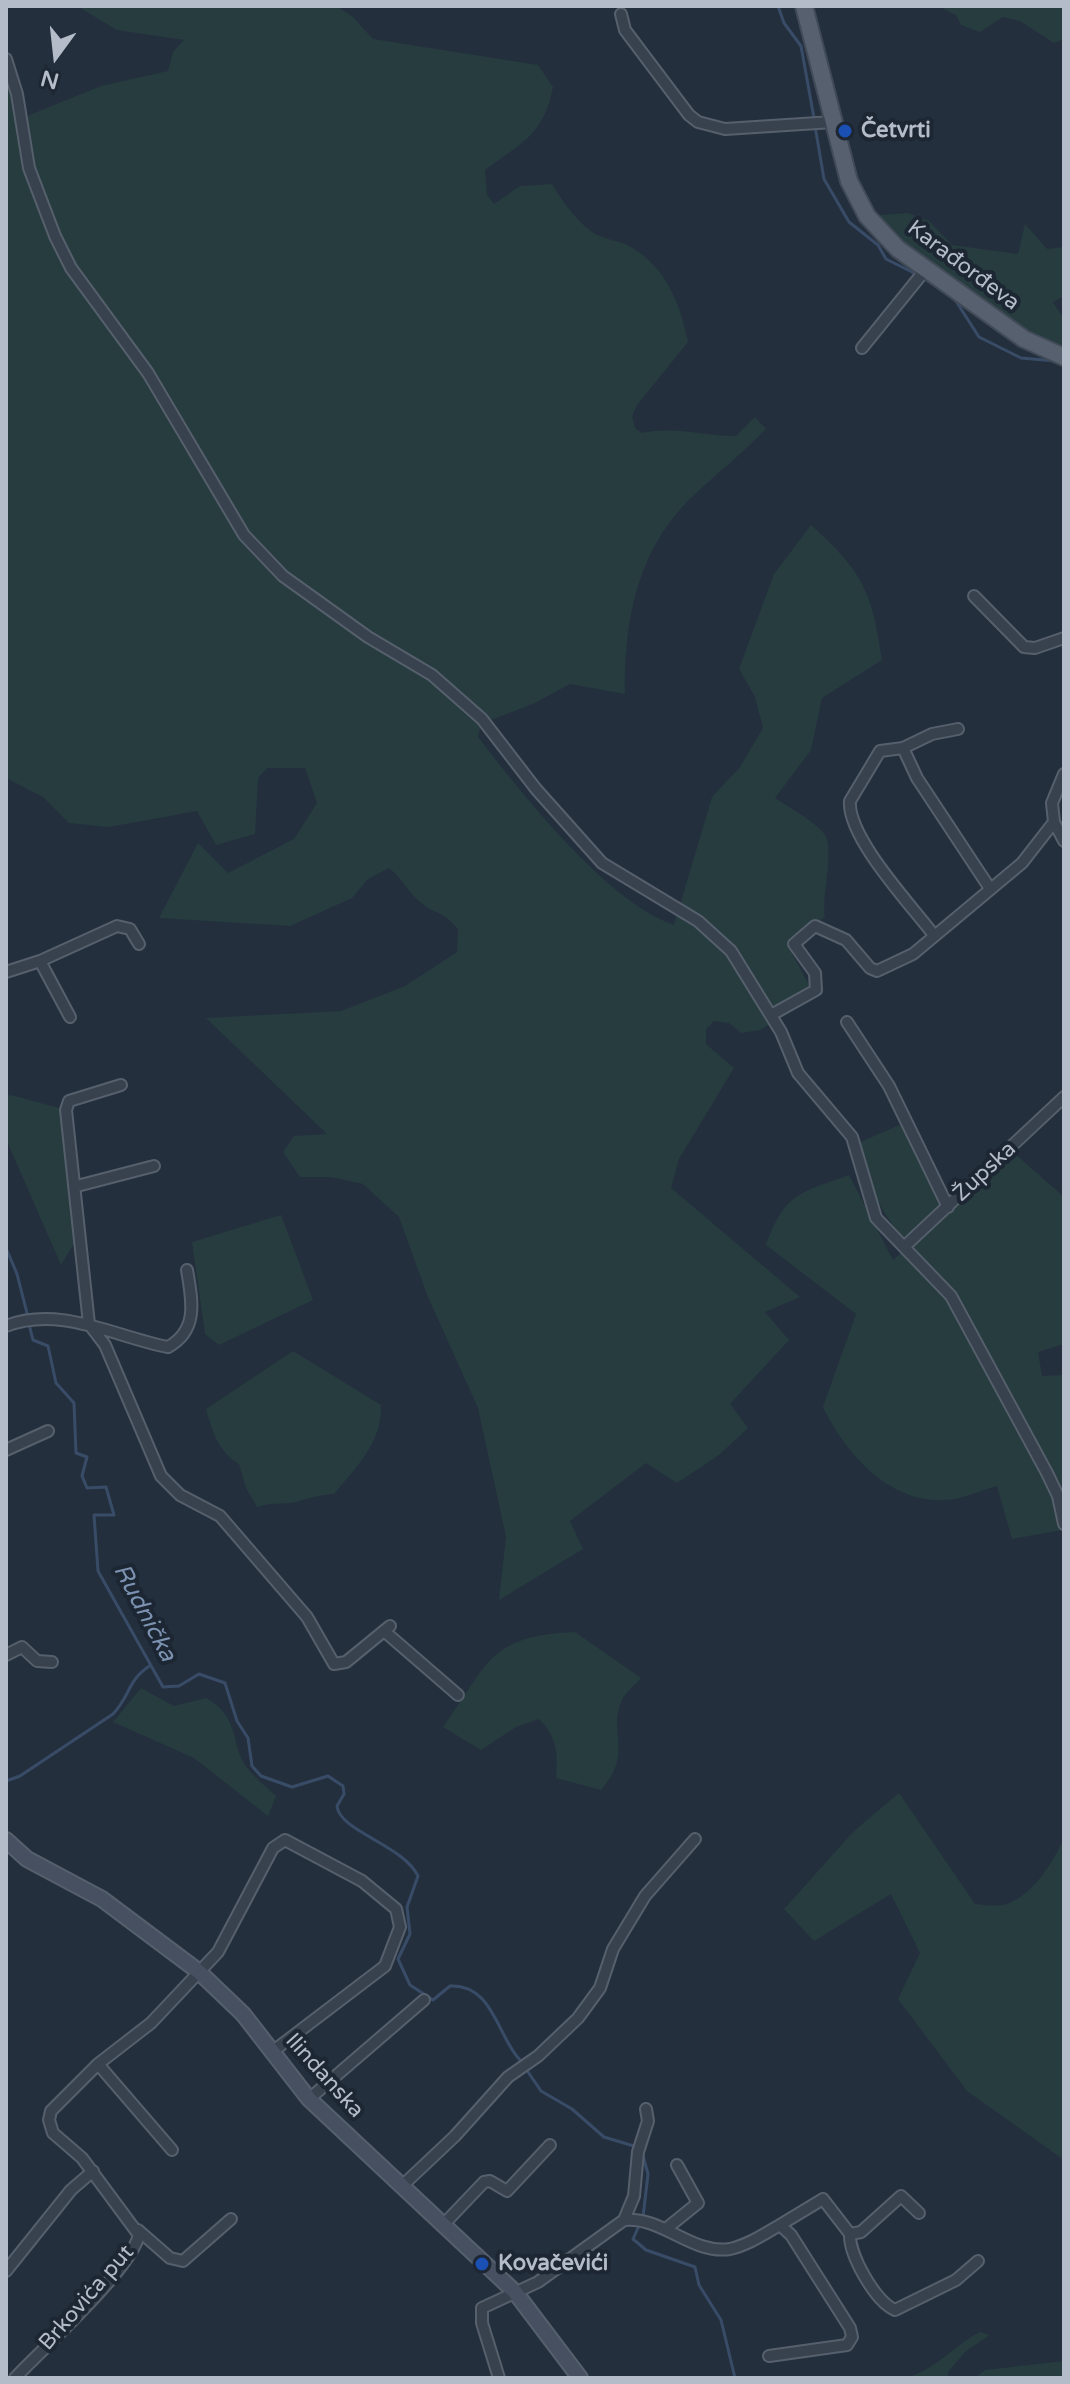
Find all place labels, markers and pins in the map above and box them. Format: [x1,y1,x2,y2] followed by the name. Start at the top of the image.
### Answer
[861,118,931,144] place label: Četvrti
[836,122,854,140] marker: Četvrti
[498,2251,608,2277] place label: Kovačevići
[473,2255,491,2273] marker: Kovačevići

